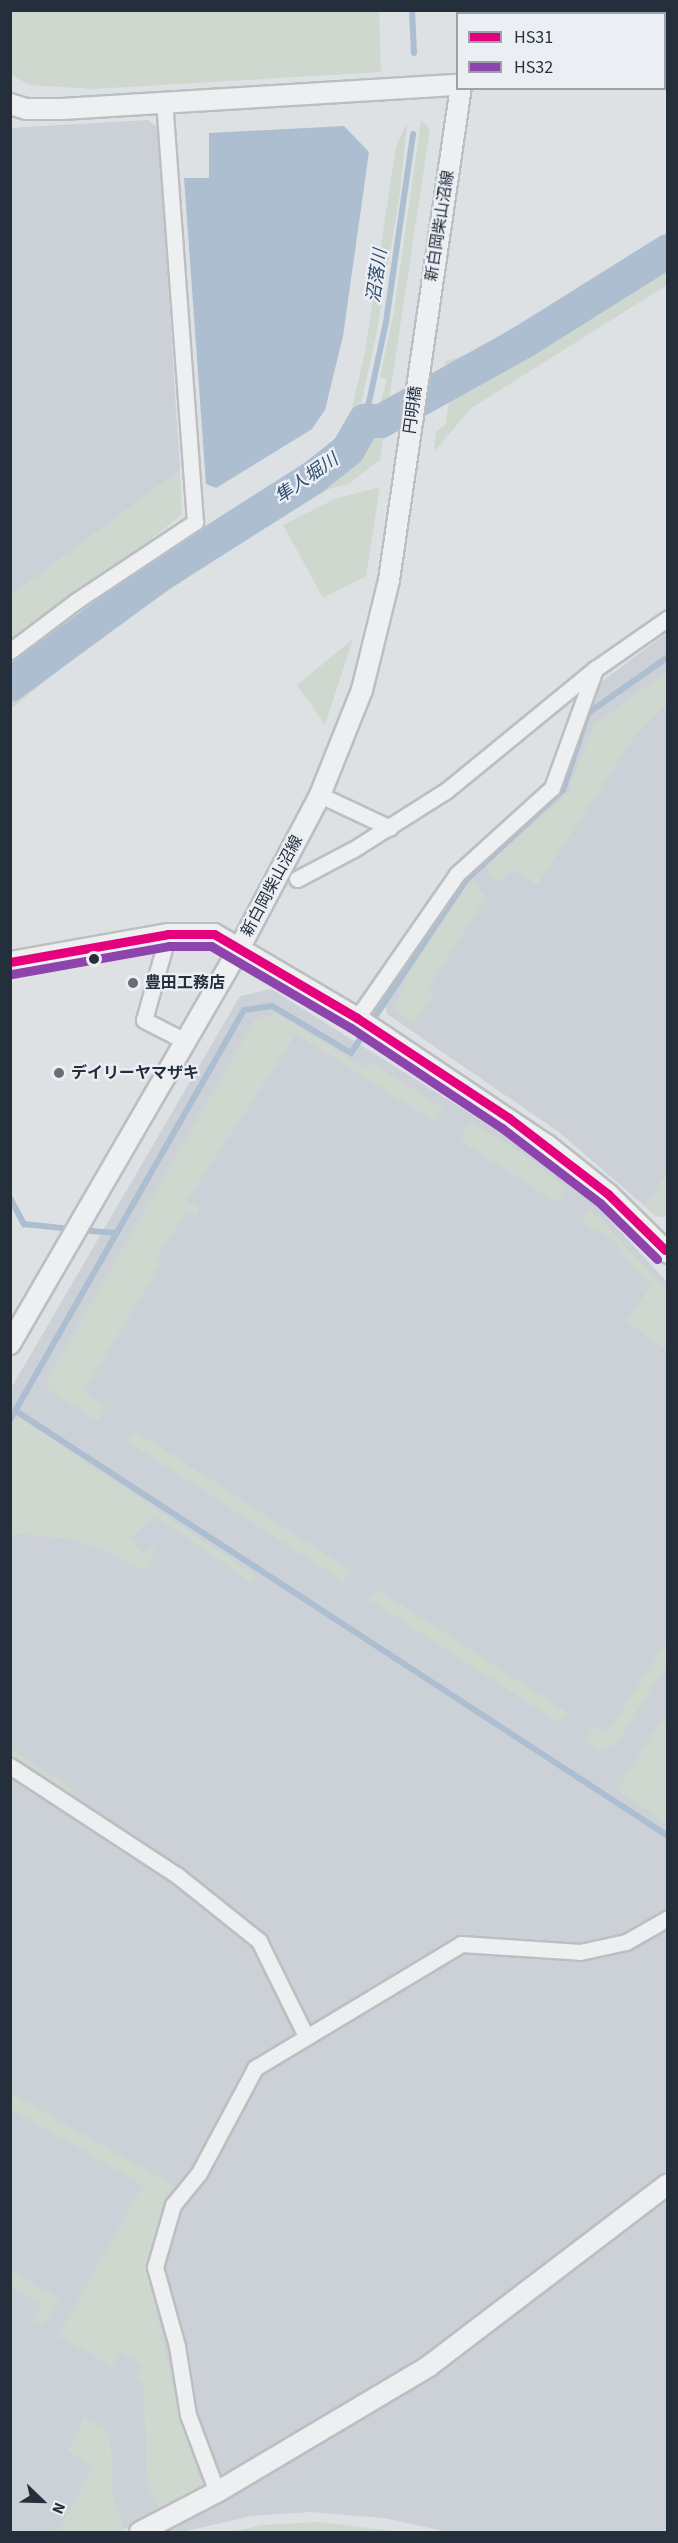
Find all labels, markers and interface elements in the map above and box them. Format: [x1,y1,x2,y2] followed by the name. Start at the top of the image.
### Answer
[456,12,666,90] legend
[514,25,553,50] text: HS31
[514,55,553,80] text: HS32
[422,169,458,283] street label: 新白岡柴山沼線
[364,248,392,304] water label: 沼落川
[400,385,426,435] street label: 円明橋
[271,450,343,508] water label: 隼人堀川
[237,832,307,940] street label: 新白岡柴山沼線
[88,953,100,965] unlabelled marker
[145,973,225,993] place label: 豊田工務店
[126,976,140,990] marker: 豊田工務店
[71,1063,199,1083] place label: デイリーヤマザキ
[52,1066,66,1080] marker: デイリーヤマザキ
[12,2471,72,2531] north arrow
[46,2499,71,2517] text: N

